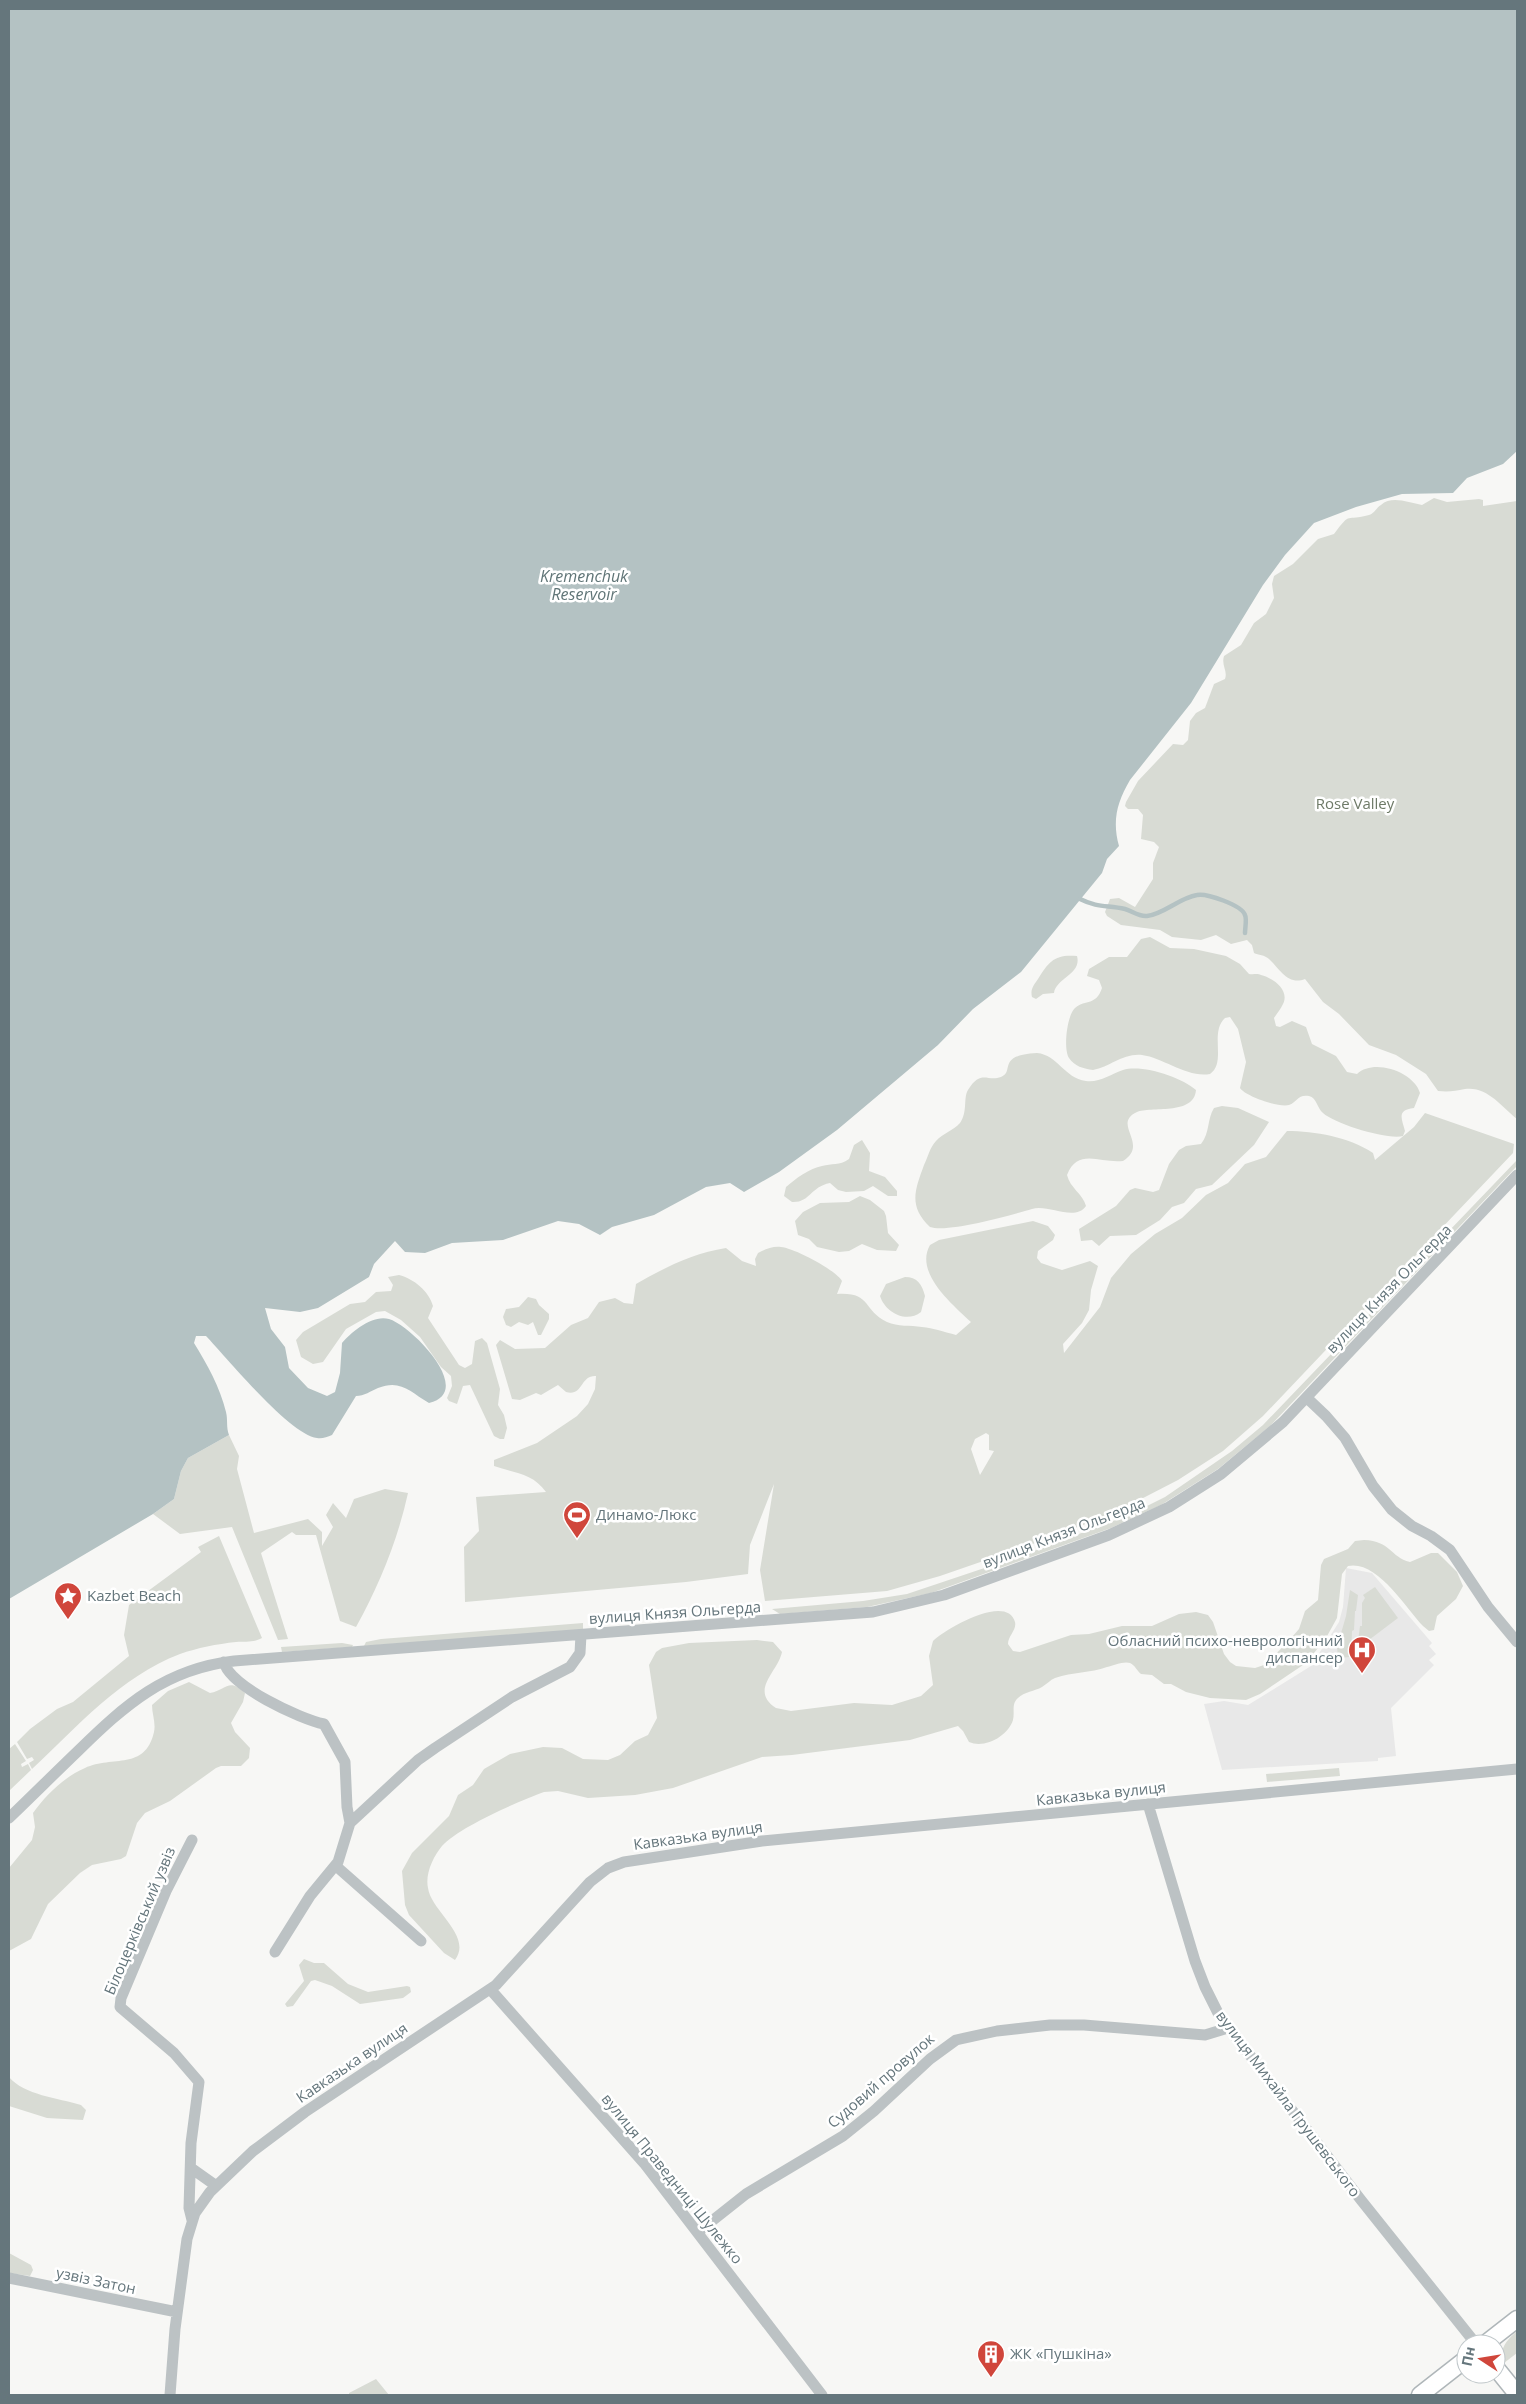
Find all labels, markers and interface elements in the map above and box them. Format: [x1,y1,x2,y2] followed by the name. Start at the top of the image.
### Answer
[540,565,629,605] water label: Kremenchuk Reservoir
[1316,793,1395,813] park label: Rose Valley
[1321,1219,1455,1357] street label: вулиця Князя Ольгерда
[980,1492,1148,1572] street label: вулиця Князя Ольгерда
[562,1500,592,1539] sports icon: Динамо-Люкс
[596,1504,696,1524] place label: Динамо-Люкс
[53,1581,83,1620] place icon: Kazbet Beach
[87,1585,181,1605] place label: Kazbet Beach
[588,1596,762,1628] street label: вулиця Князя Ольгерда
[1108,1630,1343,1667] place label: Обласний психо-неврологічний диспансер
[1347,1635,1377,1674] hospital icon: Обласний психо-неврологічний диспансер
[1035,1776,1167,1810] street label: Кавказька вулиця
[632,1816,764,1854] street label: Кавказька вулиця
[99,1844,179,1998] street label: Білоцерківський узвіз
[1212,2006,1366,2201] street label: вулиця Михайла Грушевського
[292,2017,411,2107] street label: Кавказька вулиця
[823,2028,938,2132] street label: Судовий провулок
[598,2089,748,2268] street label: вулиця Праведниці Шулежко
[55,2262,138,2298] street label: узвіз Затон
[1456,2334,1506,2384] north arrow
[976,2339,1006,2378] building icon: ЖК «Пушкіна»
[1010,2343,1112,2363] place label: ЖК «Пушкіна»
[1456,2345,1479,2368] text: Пн

